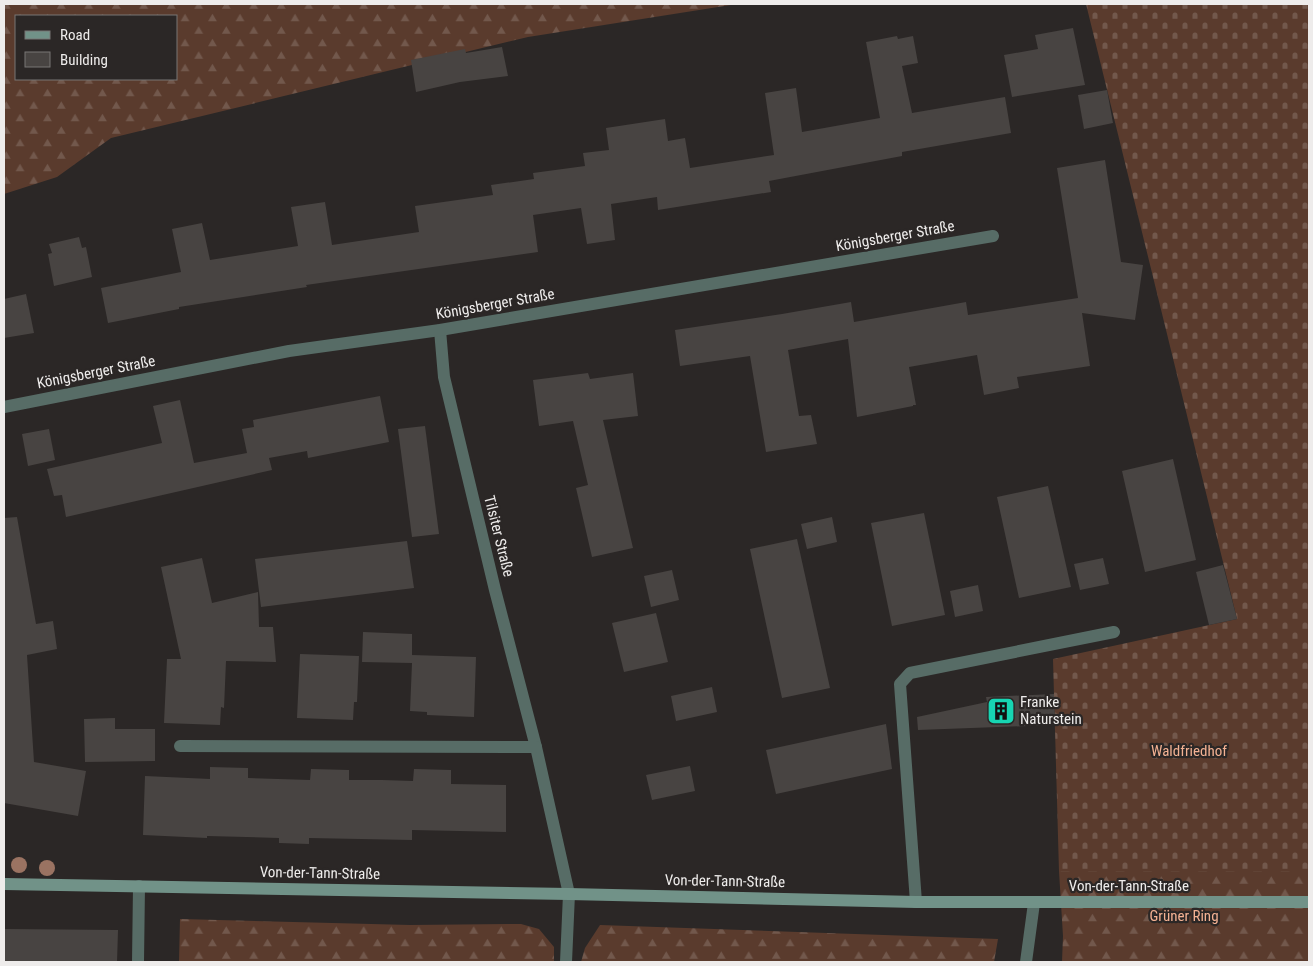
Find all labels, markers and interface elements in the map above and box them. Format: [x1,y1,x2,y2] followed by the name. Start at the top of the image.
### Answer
[15,15,178,80] legend
[60,26,90,44] text: Road
[60,51,108,69] text: Building
[834,217,956,255] street label: Königsberger Straße
[434,285,556,323] street label: Königsberger Straße
[35,352,157,392] street label: Königsberger Straße
[480,494,518,578] street label: Tilsiter Straße
[1020,693,1082,728] place label: Franke Naturstein
[986,696,1016,726] building icon: Franke Naturstein
[1151,742,1227,760] park label: Waldfriedhof
[260,863,380,883] street label: Von-der-Tann-Straße
[665,871,785,891] street label: Von-der-Tann-Straße
[1069,877,1189,895] street label: Von-der-Tann-Straße
[1149,907,1219,925] park label: Grüner Ring

